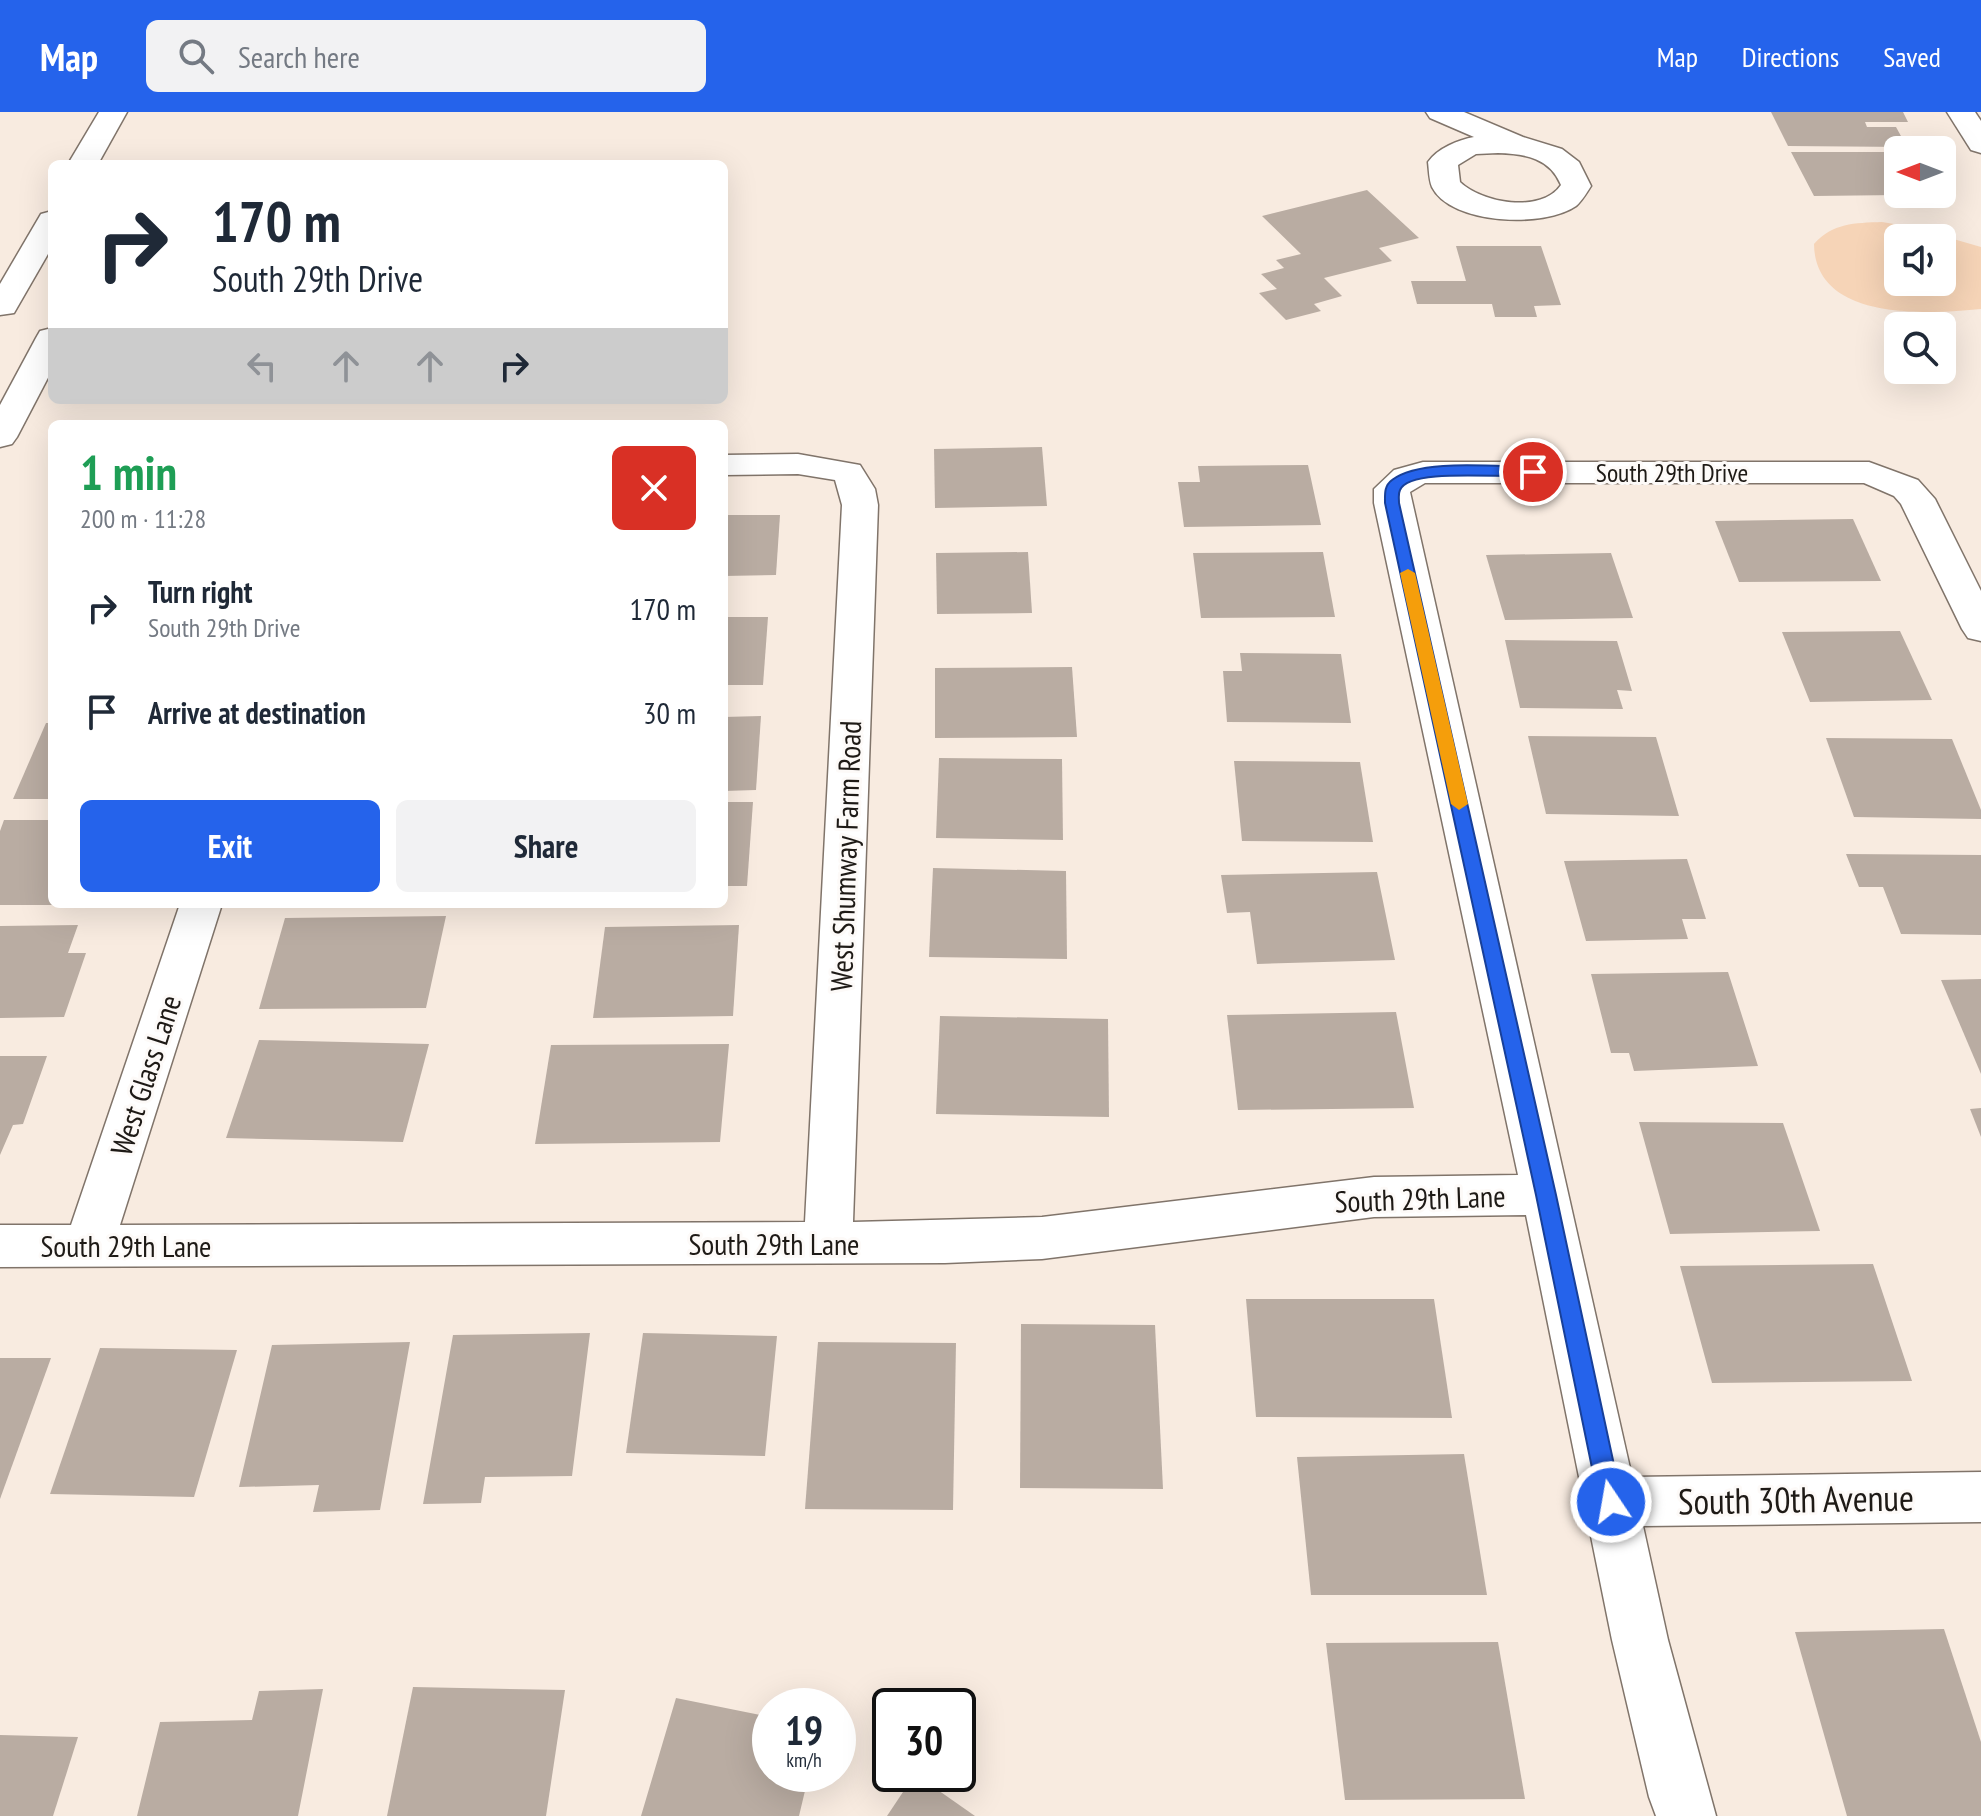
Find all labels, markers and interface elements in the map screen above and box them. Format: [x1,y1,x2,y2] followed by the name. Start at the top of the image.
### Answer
[146,20,706,92] search box
[40,32,98,81] text: Map
[174,34,218,78] icon: search
[238,37,360,76] text: Search here
[1657,38,1698,75] text: Map
[1742,38,1839,75] text: Directions
[1883,38,1941,75] text: Saved
[1884,136,1956,208] north arrow
[1884,136,1956,384] map controls
[212,185,341,257] text: 170 m
[80,192,184,296] icon: right
[1884,224,1956,296] button: sound
[212,255,423,302] text: South 29th Drive
[1884,312,1956,384] button: search
[240,344,284,388] icon: left
[324,344,368,388] icon: ahead
[408,344,452,388] icon: ahead
[492,344,536,388] icon: right
[1499,438,1567,506] pin
[80,441,177,503] text: 1 min
[612,446,696,530] button: close
[1511,450,1555,494] icon: arrive
[1596,456,1748,489] street label: South 29th Drive
[80,502,206,535] text: 200 m · 11:28
[148,572,252,611] text: Turn right
[80,586,124,630] icon: right
[630,589,696,628] text: 170 m
[148,611,301,644] text: South 29th Drive
[80,690,124,734] icon: arrive
[148,693,366,732] text: Arrive at destination
[643,693,696,732] text: 30 m
[821,720,869,992] street label: West Shumway Farm Road
[80,800,380,892] button: Exit
[396,800,696,892] button: Share
[101,990,189,1160] street label: West Glass Lane
[1334,1176,1506,1220] street label: South 29th Lane
[688,1224,860,1263] street label: South 29th Lane
[40,1226,212,1265] street label: South 29th Lane
[1569,1460,1653,1544] position arrow
[1678,1473,1914,1525] street label: South 30th Avenue
[872,1688,976,1792] speed limit sign: 30
[785,1704,823,1756] text: 19
[786,1747,822,1773] text: km/h

